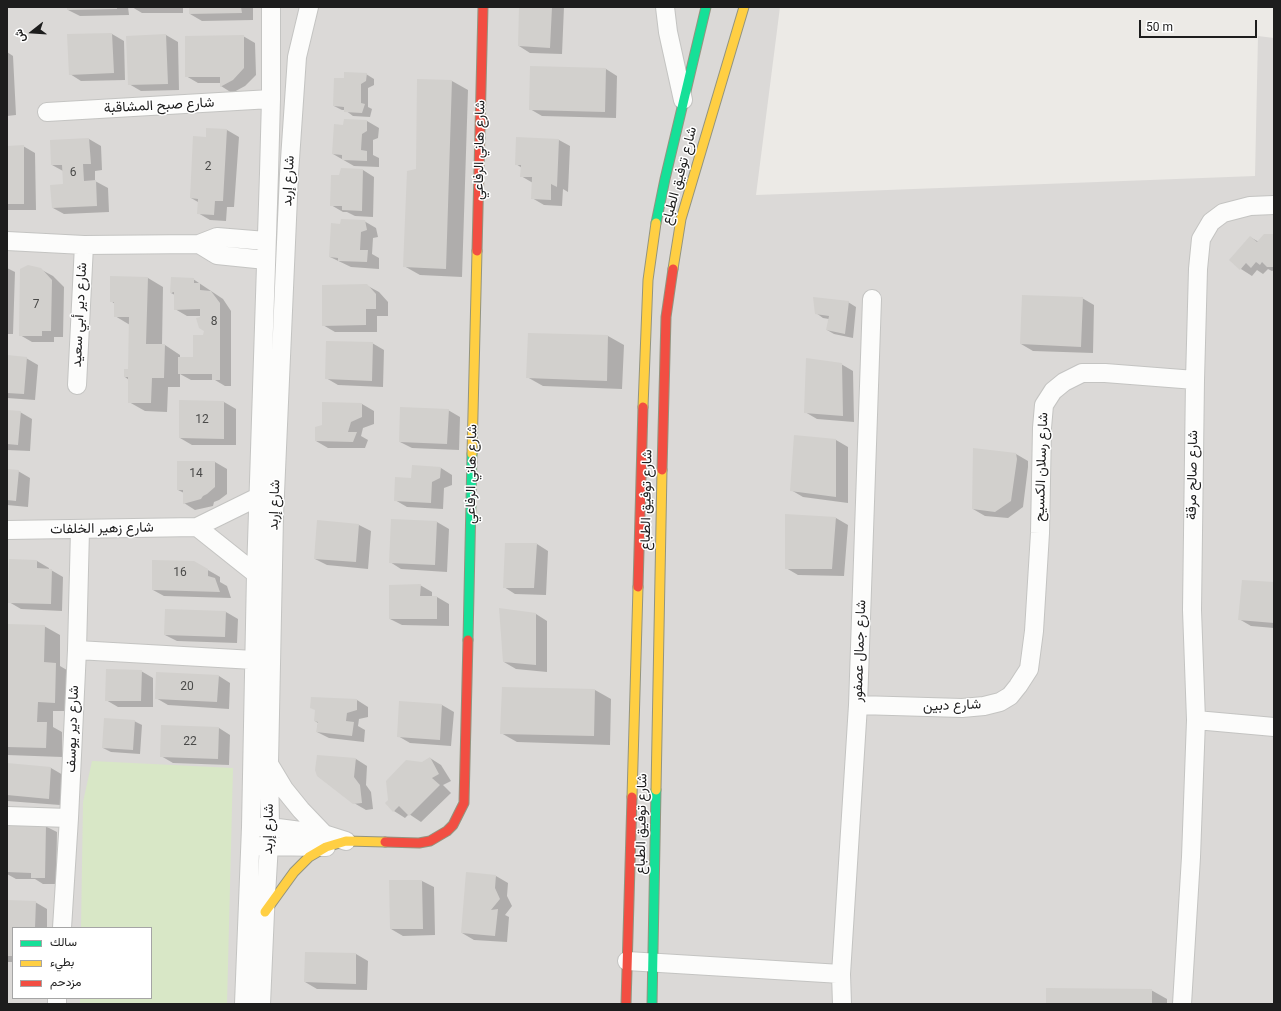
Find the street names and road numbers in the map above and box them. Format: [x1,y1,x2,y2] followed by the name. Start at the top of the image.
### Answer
[103,95,215,117] street label: شارع صبح المشاقبة
[471,100,489,200] street label: شارع هاني الرفاعي
[659,125,701,227] street label: شارع توفيق الطباع
[279,155,299,207] street label: شارع إربد
[69,262,91,368] street label: شارع دير أبي سعيد
[1032,412,1052,522] street label: شارع رسلان الكسيح
[463,424,481,524] street label: شارع هاني الرفاعي
[1184,430,1202,520] street label: شارع صالح مرقة
[638,449,656,551] street label: شارع توفيق الطباع
[266,479,284,531] street label: شارع إربد
[50,520,154,538] street label: شارع زهير الخلفات
[850,600,870,702] street label: شارع جمال عصفور
[63,685,83,773] street label: شارع دير يوسف
[923,697,981,715] street label: شارع دبين
[633,773,651,875] street label: شارع توفيق الطباع
[260,803,278,855] street label: شارع إربد

